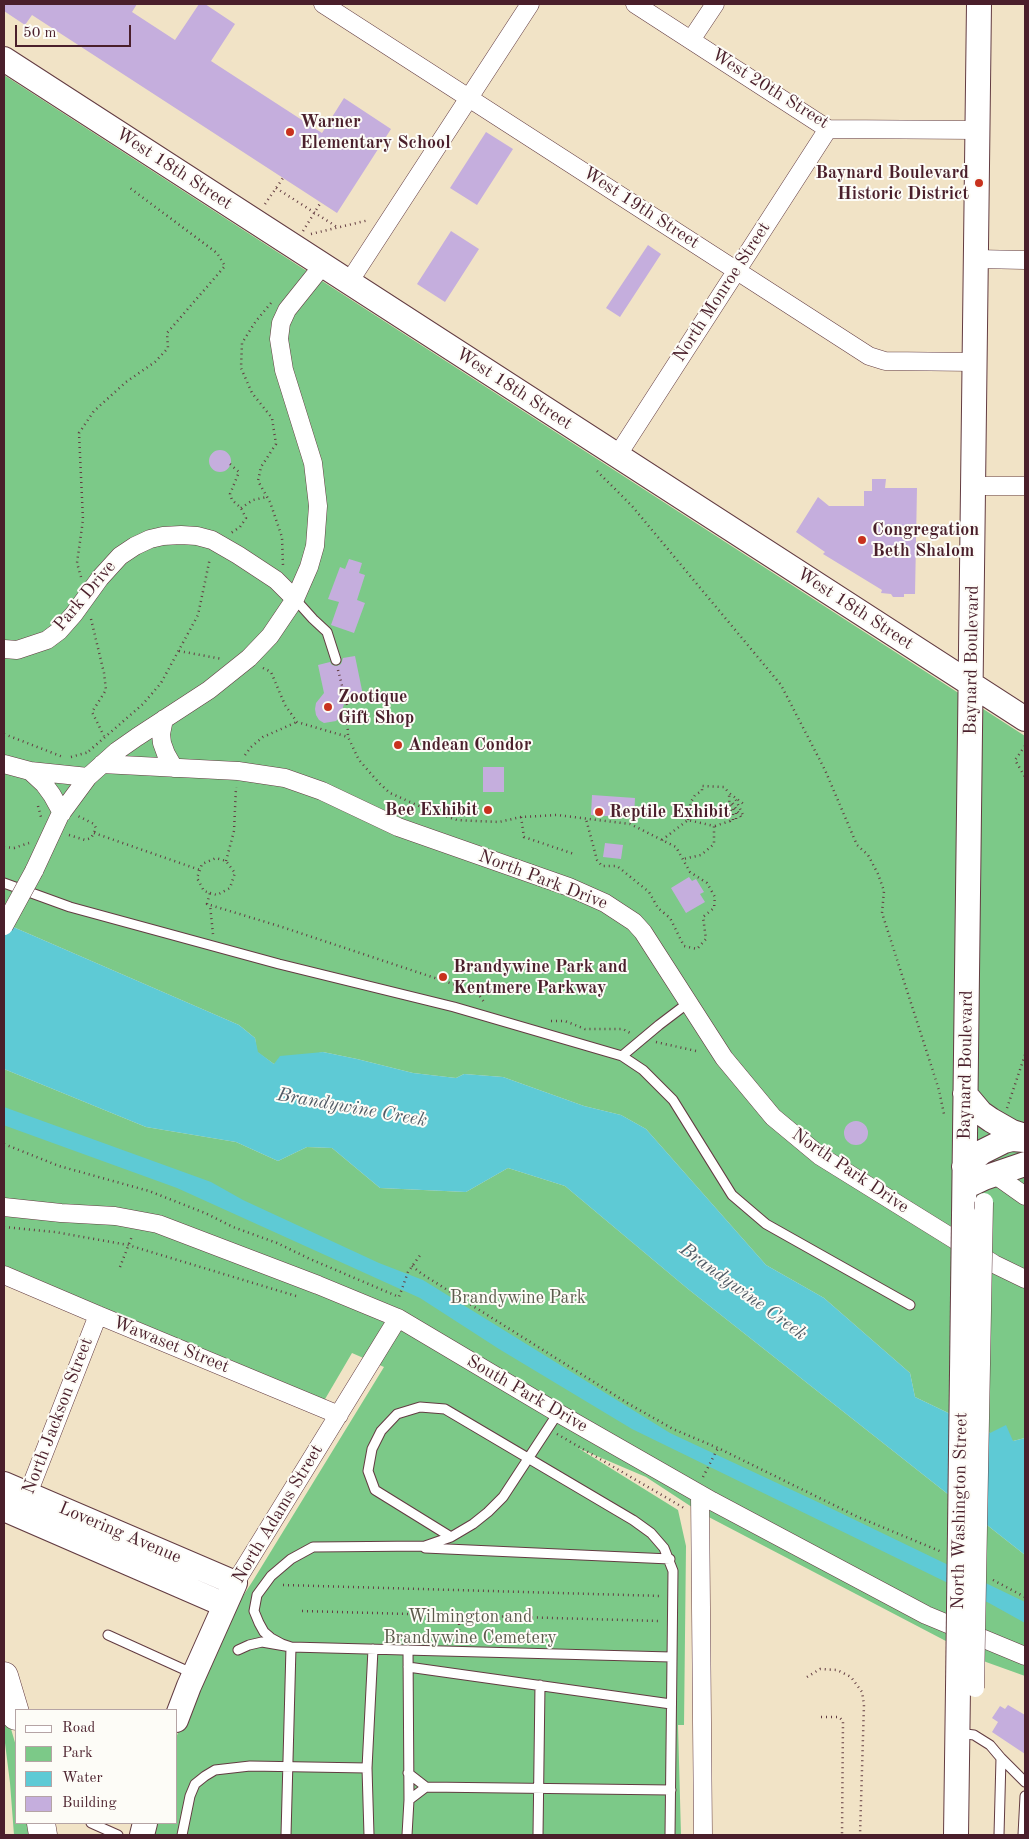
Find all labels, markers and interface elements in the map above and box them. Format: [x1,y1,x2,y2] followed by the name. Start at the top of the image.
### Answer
[18,15,134,47] scale bar
[23,26,57,41] text: 50 m
[707,44,833,134] street label: West 20th Street
[300,111,451,154] place label: Warner Elementary School
[112,123,236,215] street label: West 18th Street
[284,126,296,138] marker: Warner Elementary School
[579,162,703,254] street label: West 19th Street
[815,162,969,204] place label: Baynard Boulevard Historic District
[973,177,985,189] marker: Baynard Boulevard Historic District
[669,218,775,366] street label: North Monroe Street
[452,343,576,435] street label: West 18th Street
[872,519,979,562] place label: Congregation Beth Shalom
[856,534,868,546] marker: Congregation Beth Shalom
[49,556,121,636] street label: Park Drive
[793,563,917,655] street label: West 18th Street
[960,585,984,735] street label: Baynard Boulevard
[338,686,414,729] place label: Zootique Gift Shop
[322,701,334,713] marker: Zootique Gift Shop
[408,734,531,756] place label: Andean Condor
[392,739,404,751] marker: Andean Condor
[385,799,478,821] place label: Bee Exhibit
[609,801,730,823] place label: Reptile Exhibit
[482,804,494,816] marker: Bee Exhibit
[593,806,605,818] marker: Reptile Exhibit
[475,845,611,915] street label: North Park Drive
[453,956,627,999] place label: Brandywine Park and Kentmere Parkway
[437,971,449,983] marker: Brandywine Park and Kentmere Parkway
[954,990,978,1140] street label: Baynard Boulevard
[275,1084,429,1132] water label: Brandywine Creek
[787,1124,913,1218] street label: North Park Drive
[675,1238,811,1346] water label: Brandywine Creek
[450,1287,586,1309] park label: Brandywine Park
[110,1312,232,1378] street label: Wawaset Street
[18,1334,98,1498] street label: North Jackson Street
[463,1351,591,1437] street label: South Park Drive
[947,1412,973,1610] street label: North Washington Street
[228,1441,328,1587] street label: North Adams Street
[55,1497,185,1569] street label: Lovering Avenue
[383,1606,557,1648] park label: Wilmington and Brandywine Cemetery
[15,1709,178,1824] legend
[62,1721,95,1736] text: Road
[62,1746,93,1761] text: Park
[62,1771,103,1786] text: Water
[62,1796,117,1811] text: Building

